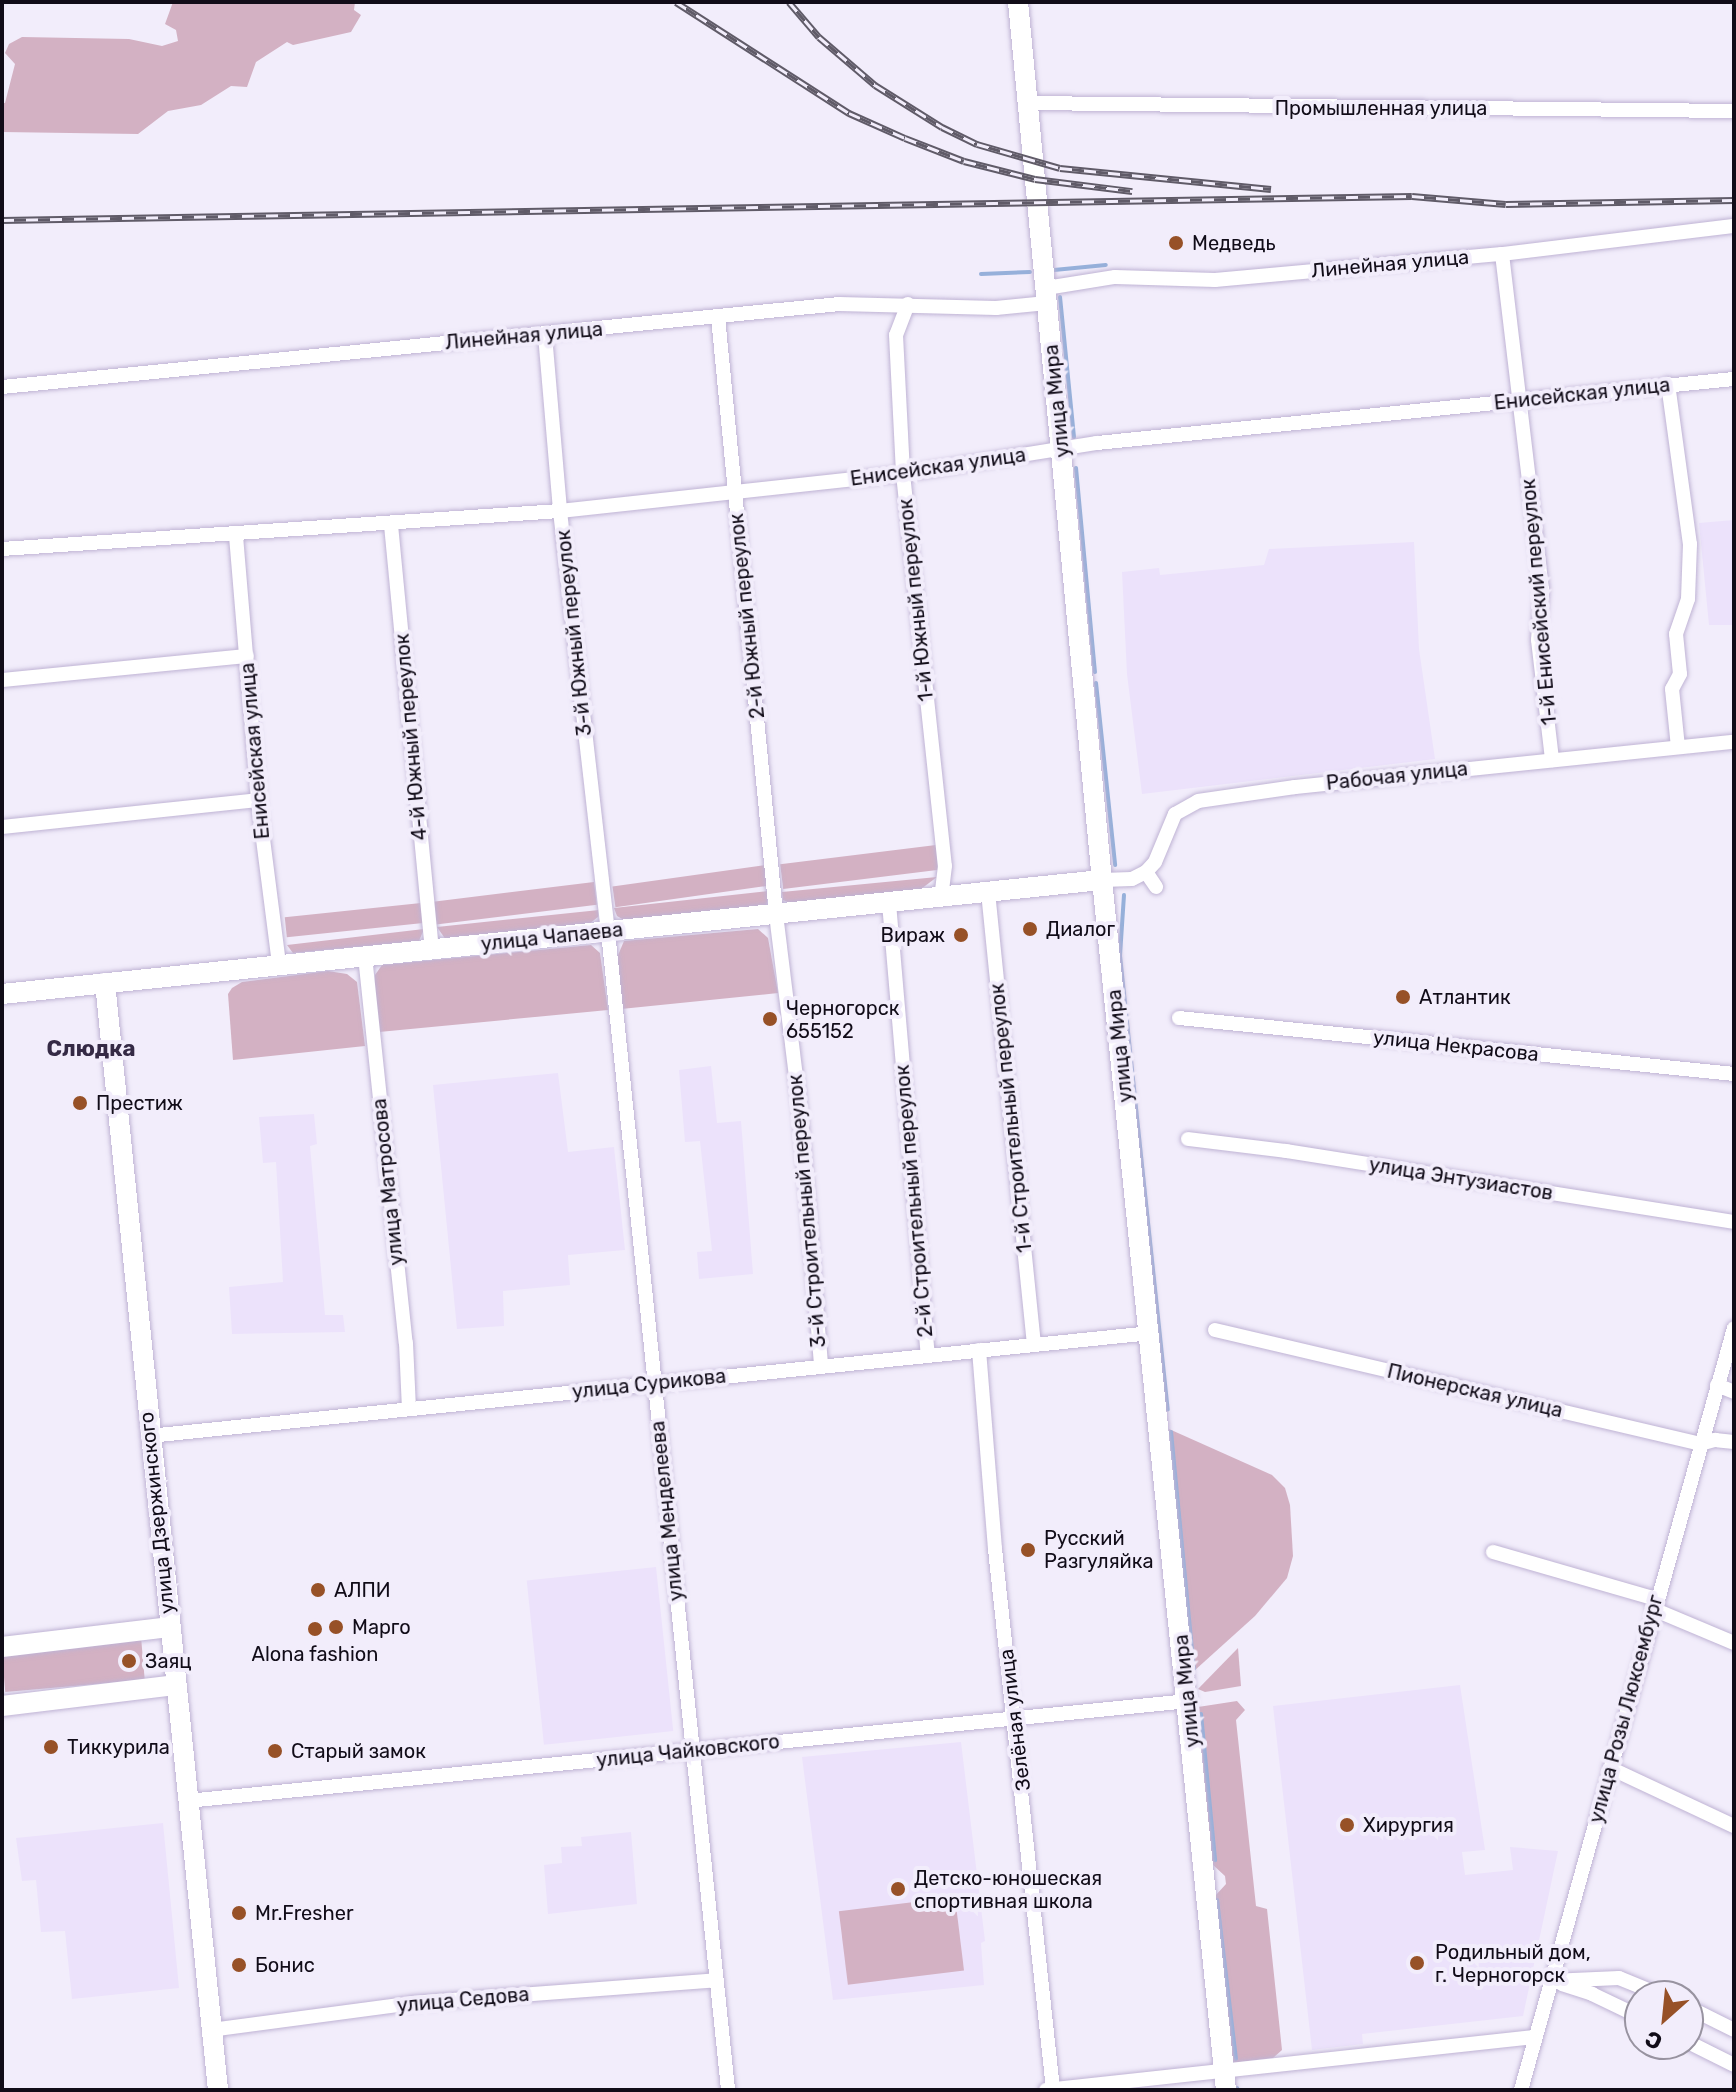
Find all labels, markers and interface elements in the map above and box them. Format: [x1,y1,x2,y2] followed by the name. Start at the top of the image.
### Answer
[1275,96,1487,120] street label: Промышленная улица
[1192,231,1276,255] place label: Медведь
[1167,234,1185,252] marker: Медведь
[1310,245,1470,283] street label: Линейная улица
[444,317,604,355] street label: Линейная улица
[1039,343,1075,459] street label: улица Мира
[1493,373,1671,415] street label: Енисейская улица
[849,443,1027,491] street label: Енисейская улица
[1516,478,1562,726] street label: 1-й Енисейский переулок
[893,497,939,703] street label: 1-й Южный переулок
[724,512,770,720] street label: 2-й Южный переулок
[551,529,597,737] street label: 3-й Южный переулок
[390,633,432,841] street label: 4-й Южный переулок
[235,662,275,840] street label: Енисейская улица
[1325,757,1469,795] street label: Рабочая улица
[1046,917,1115,941] place label: Диалог
[480,918,624,956] street label: улица Чапаева
[1021,920,1039,938] marker: Диалог
[881,923,945,947] place label: Вираж
[952,926,970,944] marker: Вираж
[985,982,1037,1254] street label: 1-й Строительный переулок
[1419,985,1511,1009] place label: Атлантик
[1102,988,1138,1104] street label: улица Мира
[1394,988,1412,1006] marker: Атлантик
[786,996,899,1043] place label: Черногорск 655152
[761,1010,779,1028] marker: Черногорск 655152
[1372,1025,1540,1067] street label: улица Некрасова
[46,1036,136,1062] district label: Слюдка
[890,1064,938,1338] street label: 2-й Строительный переулок
[783,1073,831,1349] street label: 3-й Строительный переулок
[96,1091,183,1115] place label: Престиж
[71,1094,89,1112] marker: Престиж
[367,1097,409,1267] street label: улица Матросова
[1367,1153,1555,1205] street label: улица Энтузиастов
[1385,1359,1565,1423] street label: Пионерская улица
[571,1364,727,1404] street label: улица Сурикова
[134,1411,180,1615] street label: улица Дзержинского
[646,1420,688,1602] street label: улица Менделеева
[1044,1526,1154,1573] place label: Русский Разгуляйка
[1019,1541,1037,1559] marker: Русский Разгуляйка
[334,1578,391,1602] place label: АЛПИ
[309,1581,327,1599] marker: АЛПИ
[1584,1592,1668,1826] street label: улица Розы Люксембург
[352,1615,411,1639] place label: Марго
[327,1618,345,1636] marker: Марго
[306,1620,324,1638] marker: Alona fashion
[1169,1633,1205,1749] street label: улица Мира
[251,1642,379,1666] place label: Alona fashion
[994,1648,1036,1792] street label: Зелёная улица
[145,1649,192,1673] place label: Заяц
[120,1652,138,1670] marker: Заяц
[595,1729,781,1773] street label: улица Чайковского
[67,1735,170,1759] place label: Тиккурила
[42,1738,60,1756] marker: Тиккурила
[291,1739,426,1763] place label: Старый замок
[266,1742,284,1760] marker: Старый замок
[1363,1813,1454,1837] place label: Хирургия
[1338,1816,1356,1834] marker: Хирургия
[914,1866,1102,1913] place label: Детско-юношеская спортивная школа
[889,1880,907,1898] marker: Детско-юношеская спортивная школа
[255,1901,353,1925] place label: Mr.Fresher
[230,1904,248,1922] marker: Mr.Fresher
[1435,1940,1591,1987] place label: Родильный дом, г. Черногорск
[1406,1952,1428,1974] marker: Родильный дом, г. Черногорск
[255,1953,315,1977] place label: Бонис
[230,1956,248,1974] marker: Бонис
[1624,1980,1704,2060] north arrow
[396,1982,530,2018] street label: улица Седова
[1641,2025,1667,2056] text: С

